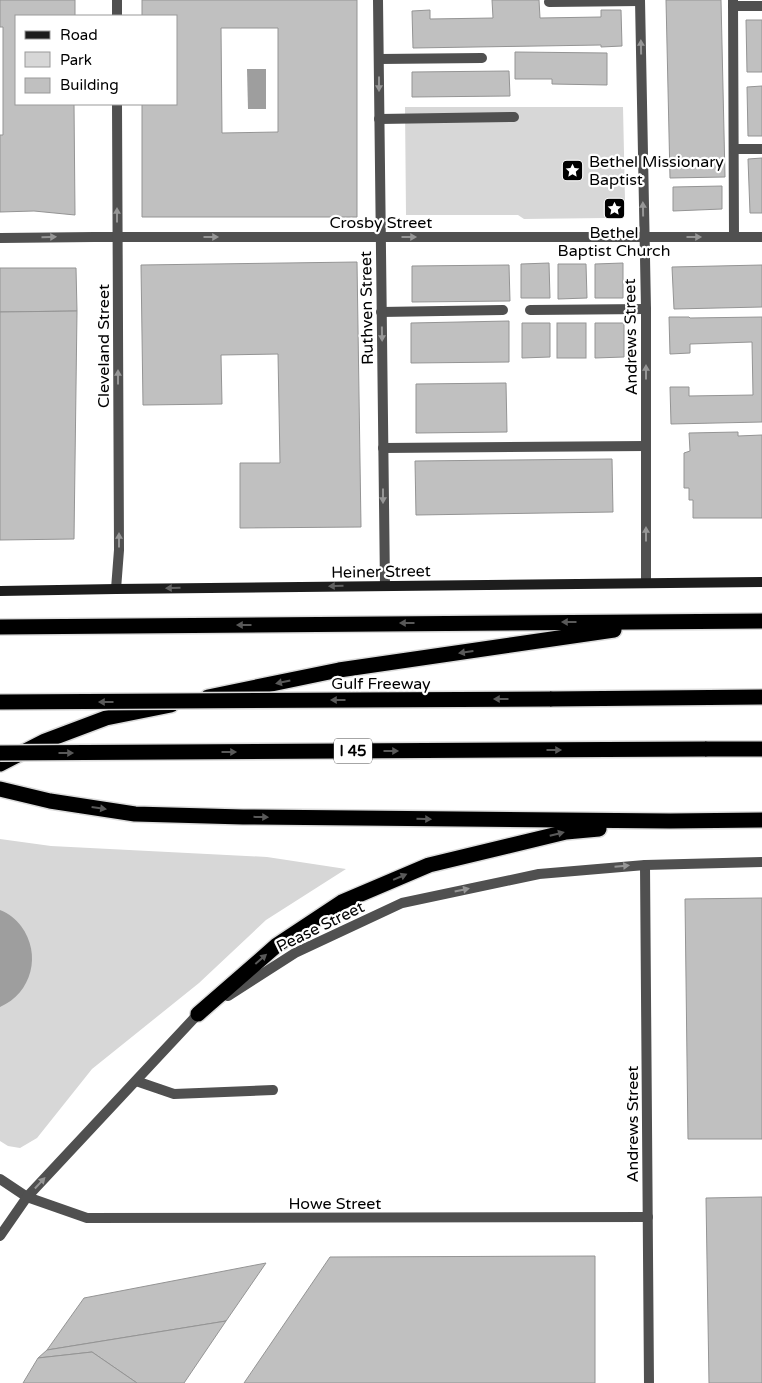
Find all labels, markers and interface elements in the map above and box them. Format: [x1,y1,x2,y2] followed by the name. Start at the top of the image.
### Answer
[15,15,178,105] legend
[60,26,98,44] text: Road
[637,39,645,55] one-way arrow
[60,51,92,69] text: Park
[60,76,119,94] text: Building
[375,76,383,92] one-way arrow
[589,152,724,190] place label: Bethel Missionary Baptist
[561,158,585,182] place icon: Bethel Missionary Baptist
[602,196,626,220] place icon: Bethel Baptist Church
[639,201,647,217] one-way arrow
[113,207,121,223] one-way arrow
[330,213,432,233] street label: Crosby Street
[558,223,670,261] place label: Bethel Baptist Church
[41,233,57,241] one-way arrow
[203,233,219,241] one-way arrow
[401,233,417,241] one-way arrow
[686,233,702,241] one-way arrow
[356,251,378,365] street label: Ruthven Street
[620,278,642,396] street label: Andrews Street
[94,284,114,408] street label: Cleveland Street
[378,326,386,342] one-way arrow
[642,364,650,380] one-way arrow
[114,369,122,385] one-way arrow
[379,488,387,504] one-way arrow
[642,526,650,542] one-way arrow
[115,532,123,548] one-way arrow
[331,561,431,583] street label: Heiner Street
[328,582,344,590] one-way arrow
[165,584,181,592] one-way arrow
[561,618,577,626] one-way arrow
[398,620,414,628] one-way arrow
[236,621,252,629] one-way arrow
[458,648,474,656] one-way arrow
[331,674,431,694] street label: Gulf Freeway
[275,678,290,686] one-way arrow
[493,695,509,703] one-way arrow
[330,696,346,704] one-way arrow
[98,698,114,706] one-way arrow
[334,738,372,764] road number: I 45
[546,746,562,754] one-way arrow
[383,747,399,755] one-way arrow
[221,748,237,756] one-way arrow
[58,749,74,757] one-way arrow
[92,805,108,813] one-way arrow
[254,813,270,821] one-way arrow
[416,815,432,823] one-way arrow
[549,830,564,838] one-way arrow
[614,862,630,870] one-way arrow
[393,873,407,881] one-way arrow
[454,886,469,894] one-way arrow
[273,897,368,957] street label: Pease Street
[255,953,267,965] one-way arrow
[623,1066,643,1182] street label: Andrews Street
[34,1178,46,1190] one-way arrow
[289,1194,381,1214] street label: Howe Street

